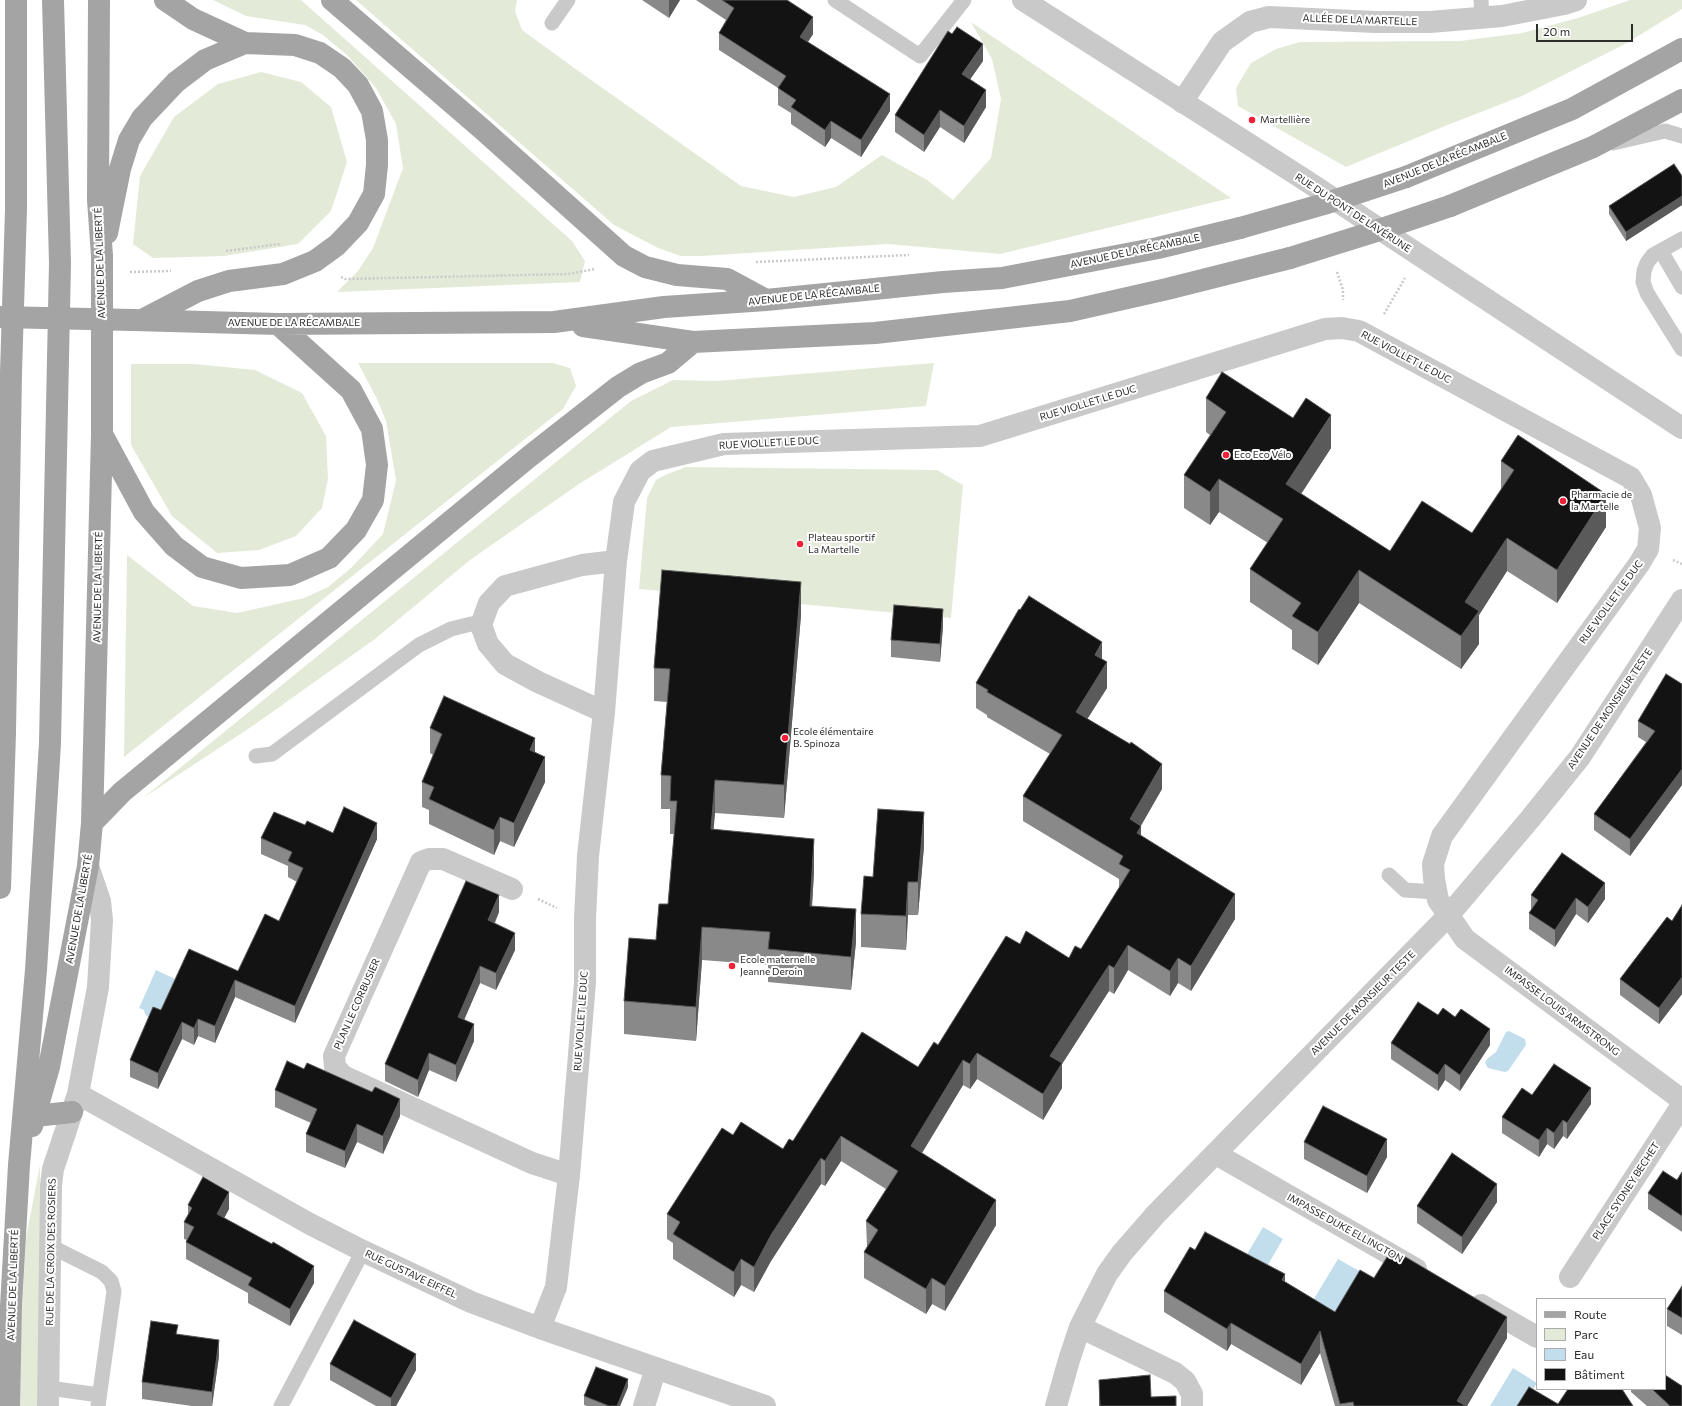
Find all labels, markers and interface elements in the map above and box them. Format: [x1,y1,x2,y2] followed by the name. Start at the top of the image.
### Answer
[1303,12,1417,28] street label: ALLÉE DE LA MARTELLE
[1538,16,1635,42] scale bar
[1543,24,1570,38] text: 20 m
[1260,114,1310,126] place label: Martellière
[1247,115,1257,125] marker: Martellière
[1381,130,1509,190] street label: AVENUE DE LA RÉCAMBALE
[1293,171,1413,255] street label: RUE DU PONT DE LAVÉRUNE
[92,207,108,319] street label: AVENUE DE LA LIBERTÉ
[1069,231,1201,271] street label: AVENUE DE LA RÉCAMBALE
[748,282,880,308] street label: AVENUE DE LA RÉCAMBALE
[228,317,360,329] street label: AVENUE DE LA RÉCAMBALE
[1359,328,1453,386] street label: RUE VIOLLET LE DUC
[1038,383,1138,423] street label: RUE VIOLLET LE DUC
[719,434,819,452] street label: RUE VIOLLET LE DUC
[1234,449,1291,461] place label: Eco Eco Vélo
[1221,450,1231,460] marker: Eco Eco Vélo
[1571,489,1632,512] place label: Pharmacie de la Martelle
[1558,496,1568,506] marker: Pharmacie de la Martelle
[91,531,105,643] street label: AVENUE DE LA LIBERTÉ
[808,532,875,556] place label: Plateau sportif La Martelle
[795,539,805,549] marker: Plateau sportif La Martelle
[1577,558,1645,646] street label: RUE VIOLLET LE DUC
[1565,646,1655,772] street label: AVENUE DE MONSIEUR TESTE
[793,726,873,750] place label: Ecole élémentaire B. Spinoza
[780,733,790,743] marker: Ecole élémentaire B. Spinoza
[63,853,95,965] street label: AVENUE DE LA LIBERTÉ
[1308,948,1418,1058] street label: AVENUE DE MONSIEUR TESTE
[740,954,815,978] place label: Ecole maternelle Jeanne Deroin
[331,956,383,1052] street label: PLAN LE CORBUSIER
[727,961,737,971] marker: Ecole maternelle Jeanne Deroin
[1502,964,1622,1058] street label: IMPASSE LOUIS ARMSTRONG
[572,971,590,1071] street label: RUE VIOLLET LE DUC
[1590,1140,1662,1242] street label: PLACE SYDNEY BECHET
[44,1178,58,1326] street label: RUE DE LA CROIX DES ROSIERS
[1285,1191,1405,1265] street label: IMPASSE DUKE ELLINGTON
[5,1229,21,1341] street label: AVENUE DE LA LIBERTÉ
[363,1247,459,1301] street label: RUE GUSTAVE EIFFEL
[1536,1298,1666,1390] legend
[1574,1307,1607,1321] text: Route
[1574,1327,1598,1341] text: Parc
[1574,1347,1594,1361] text: Eau
[1574,1367,1625,1381] text: Bâtiment

